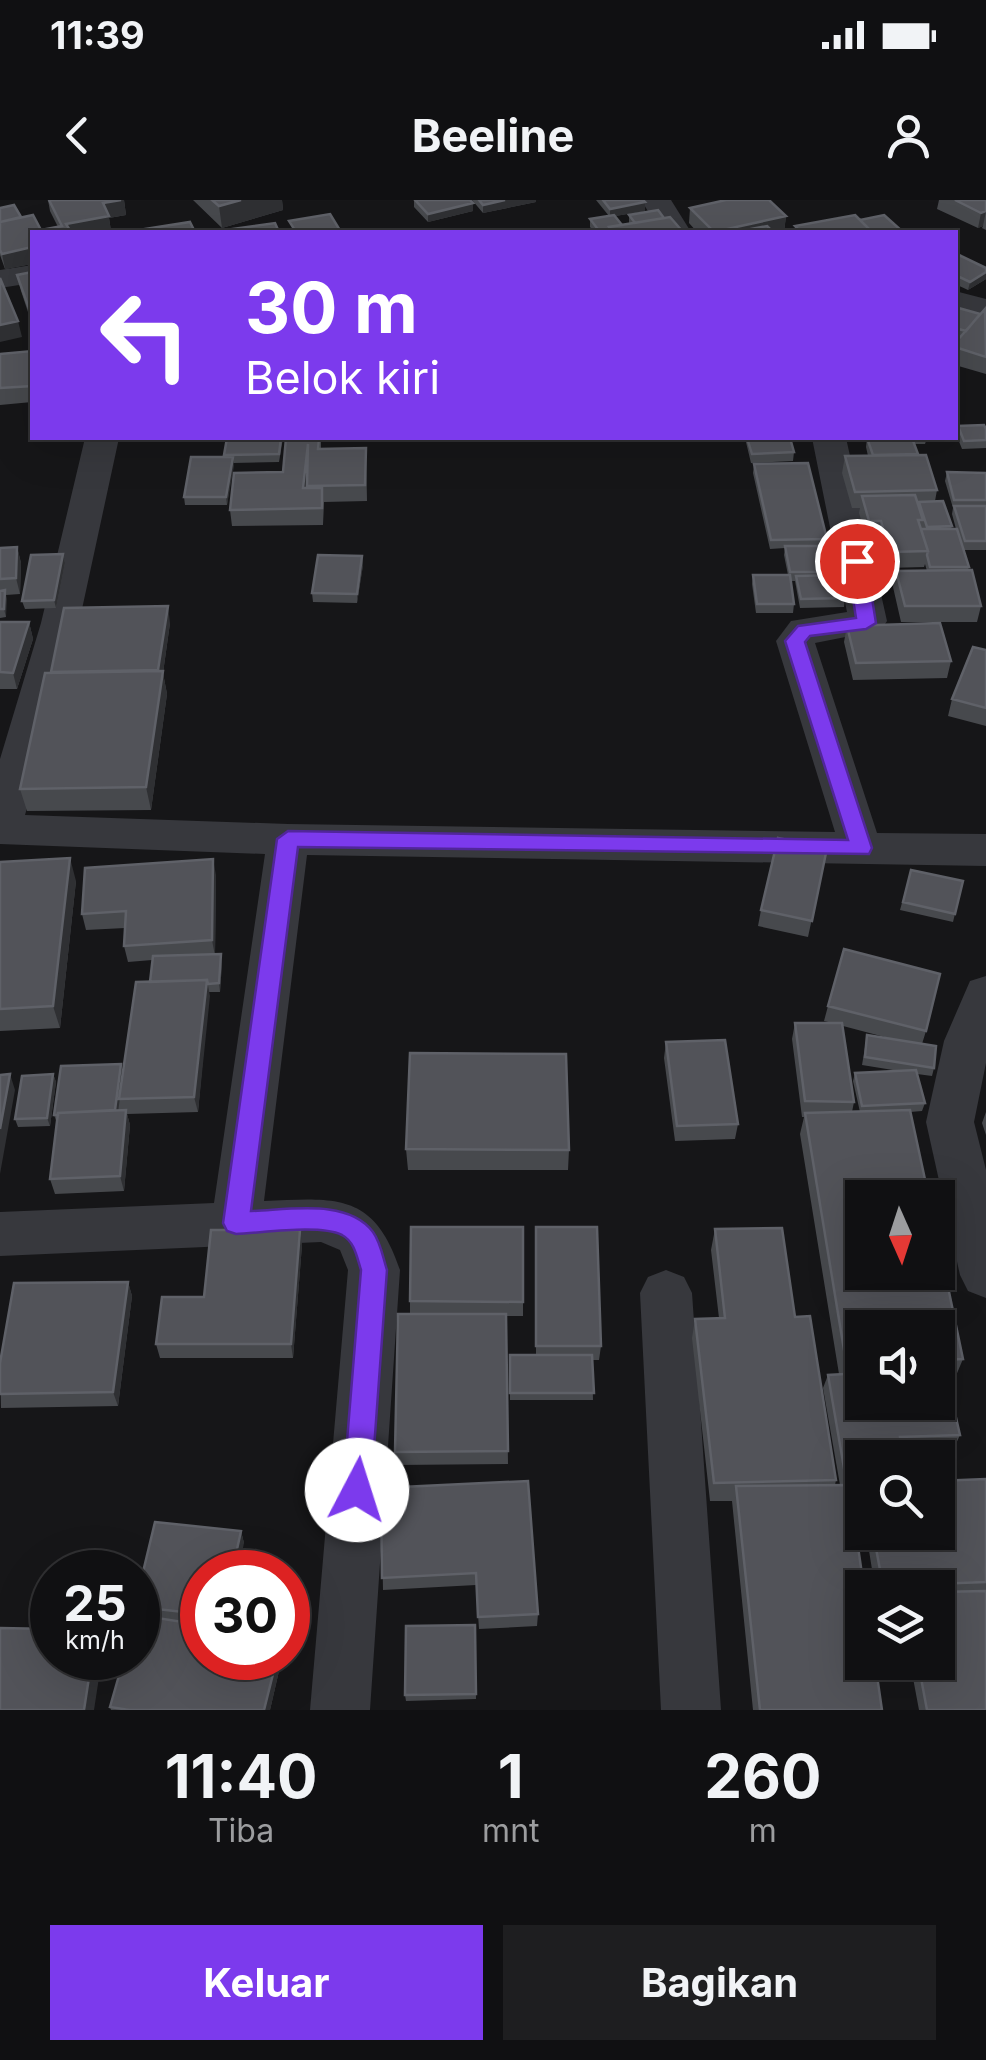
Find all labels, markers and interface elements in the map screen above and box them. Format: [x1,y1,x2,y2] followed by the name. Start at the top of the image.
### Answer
[50,12,145,58] text: 11:39
[50,108,105,163] icon: back
[412,108,574,163] text: Beeline
[881,108,936,163] icon: person
[245,265,418,350] text: 30 m
[80,270,210,400] icon: left
[245,350,440,405] text: Belok kiri
[815,519,900,604] pin
[830,534,885,589] icon: arrive
[845,1180,955,1290] north arrow
[845,1180,955,1680] map controls
[845,1310,955,1420] button: sound
[305,1438,409,1542] position arrow
[845,1440,955,1550] button: search
[180,1550,310,1680] speed limit sign: 30
[845,1570,955,1680] button: layers
[63,1573,127,1633] text: 25
[65,1625,125,1655] text: km/h
[165,1740,317,1812] text: 11:40
[498,1740,524,1812] text: 1
[704,1740,821,1812] text: 260
[208,1811,274,1850] text: Tiba
[482,1811,540,1850] text: mnt
[749,1811,777,1850] text: m
[50,1925,483,2040] button: Keluar
[503,1925,936,2040] button: Bagikan

